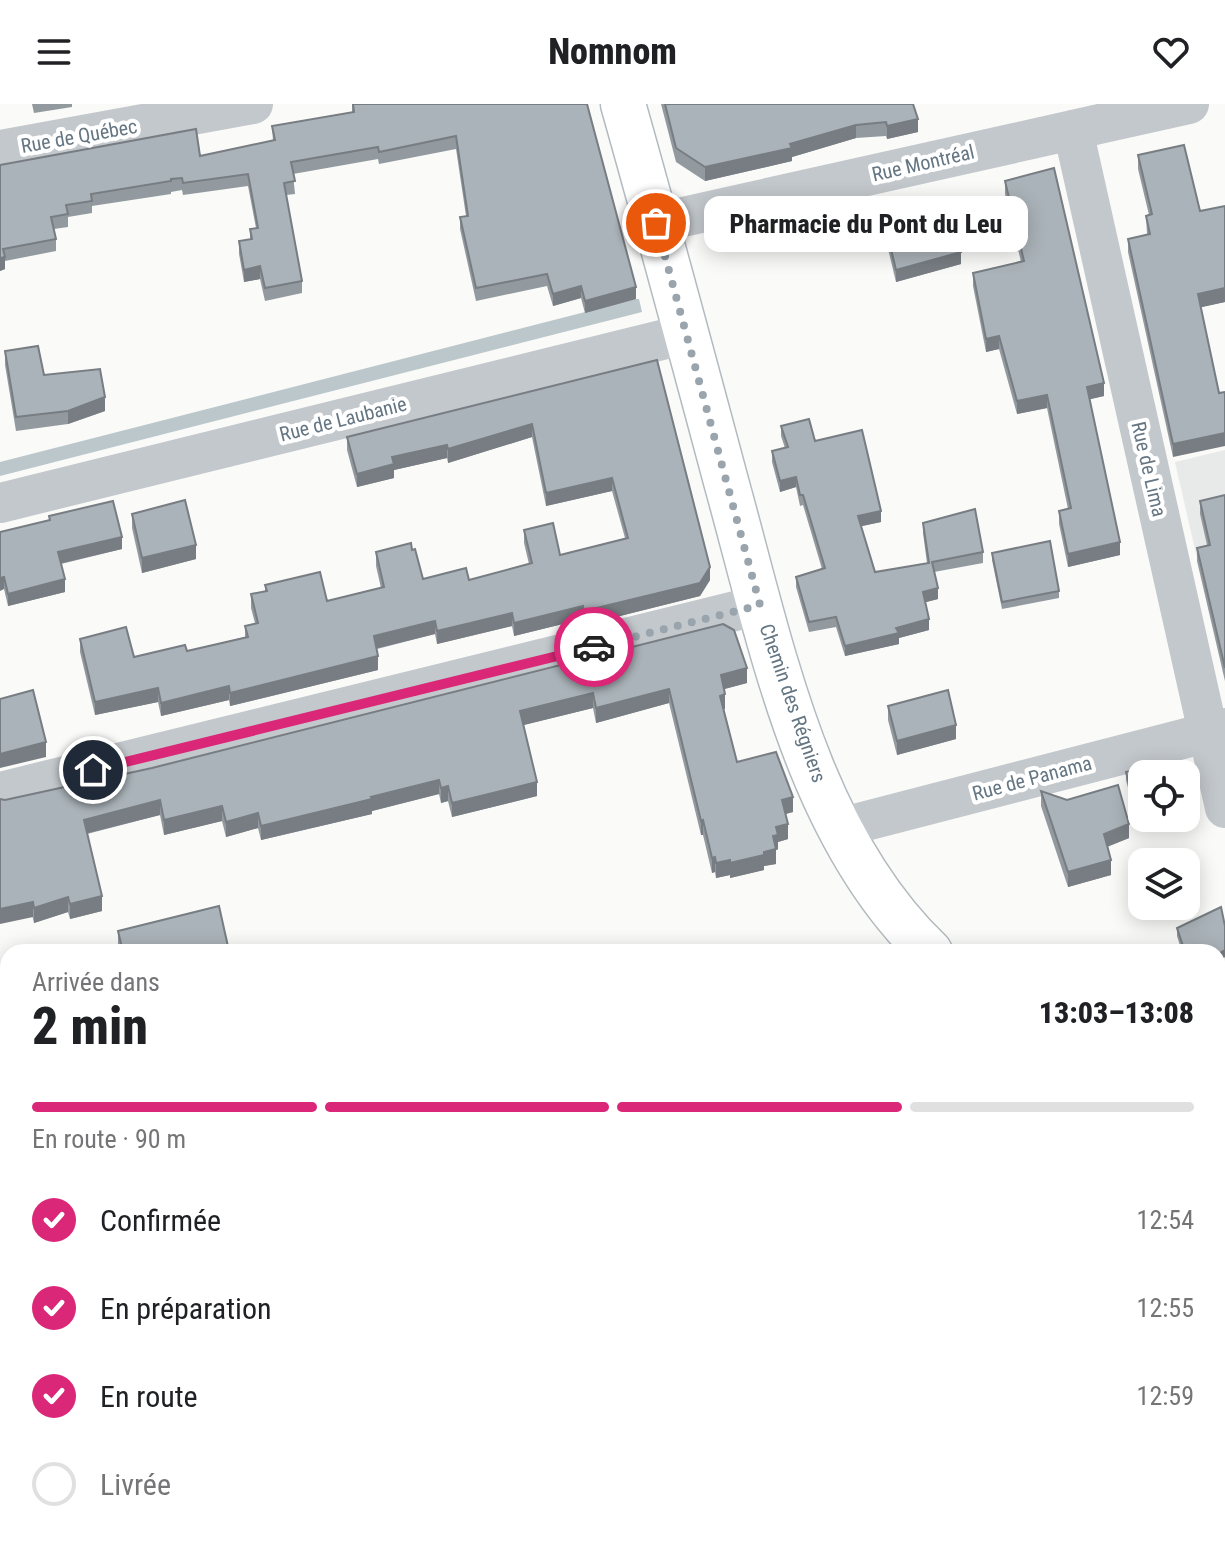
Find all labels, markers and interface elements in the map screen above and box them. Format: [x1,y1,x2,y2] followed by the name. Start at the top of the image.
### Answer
[32,30,76,74] icon: menu
[1149,30,1193,74] icon: heart
[548,31,677,73] text: Nomnom
[19,114,139,158] street label: Rue de Québec
[869,140,977,186] street label: Rue Montréal
[622,189,690,257] pin
[704,195,1028,251] callout: Pharmacie du Pont du Leu
[634,201,678,245] icon: bag
[730,209,1002,239] text: Pharmacie du Pont du Leu
[277,392,409,446] street label: Rue de Laubanie
[1126,419,1172,519] street label: Rue de Lima
[554,607,634,687] courier
[755,621,831,785] street label: Chemin des Régniers
[572,625,616,669] icon: car
[59,736,127,804] pin
[71,748,115,792] icon: home
[970,751,1094,805] street label: Rue de Panama
[1128,760,1200,920] map controls
[1128,760,1200,832] button: locate
[1128,848,1200,920] button: layers
[32,967,160,997] text: Arrivée dans
[1039,995,1194,1030] text: 13:03–13:08
[32,996,148,1057] text: 2 min
[32,1124,186,1154] text: En route · 90 m
[32,1198,76,1242] icon: check
[100,1203,221,1238] text: Confirmée
[1137,1205,1194,1235] text: 12:54
[32,1286,76,1330] icon: check
[100,1291,272,1326] text: En préparation
[1137,1293,1194,1323] text: 12:55
[32,1374,76,1418] icon: check
[100,1379,198,1414] text: En route
[1137,1381,1194,1411] text: 12:59
[100,1467,171,1502] text: Livrée

